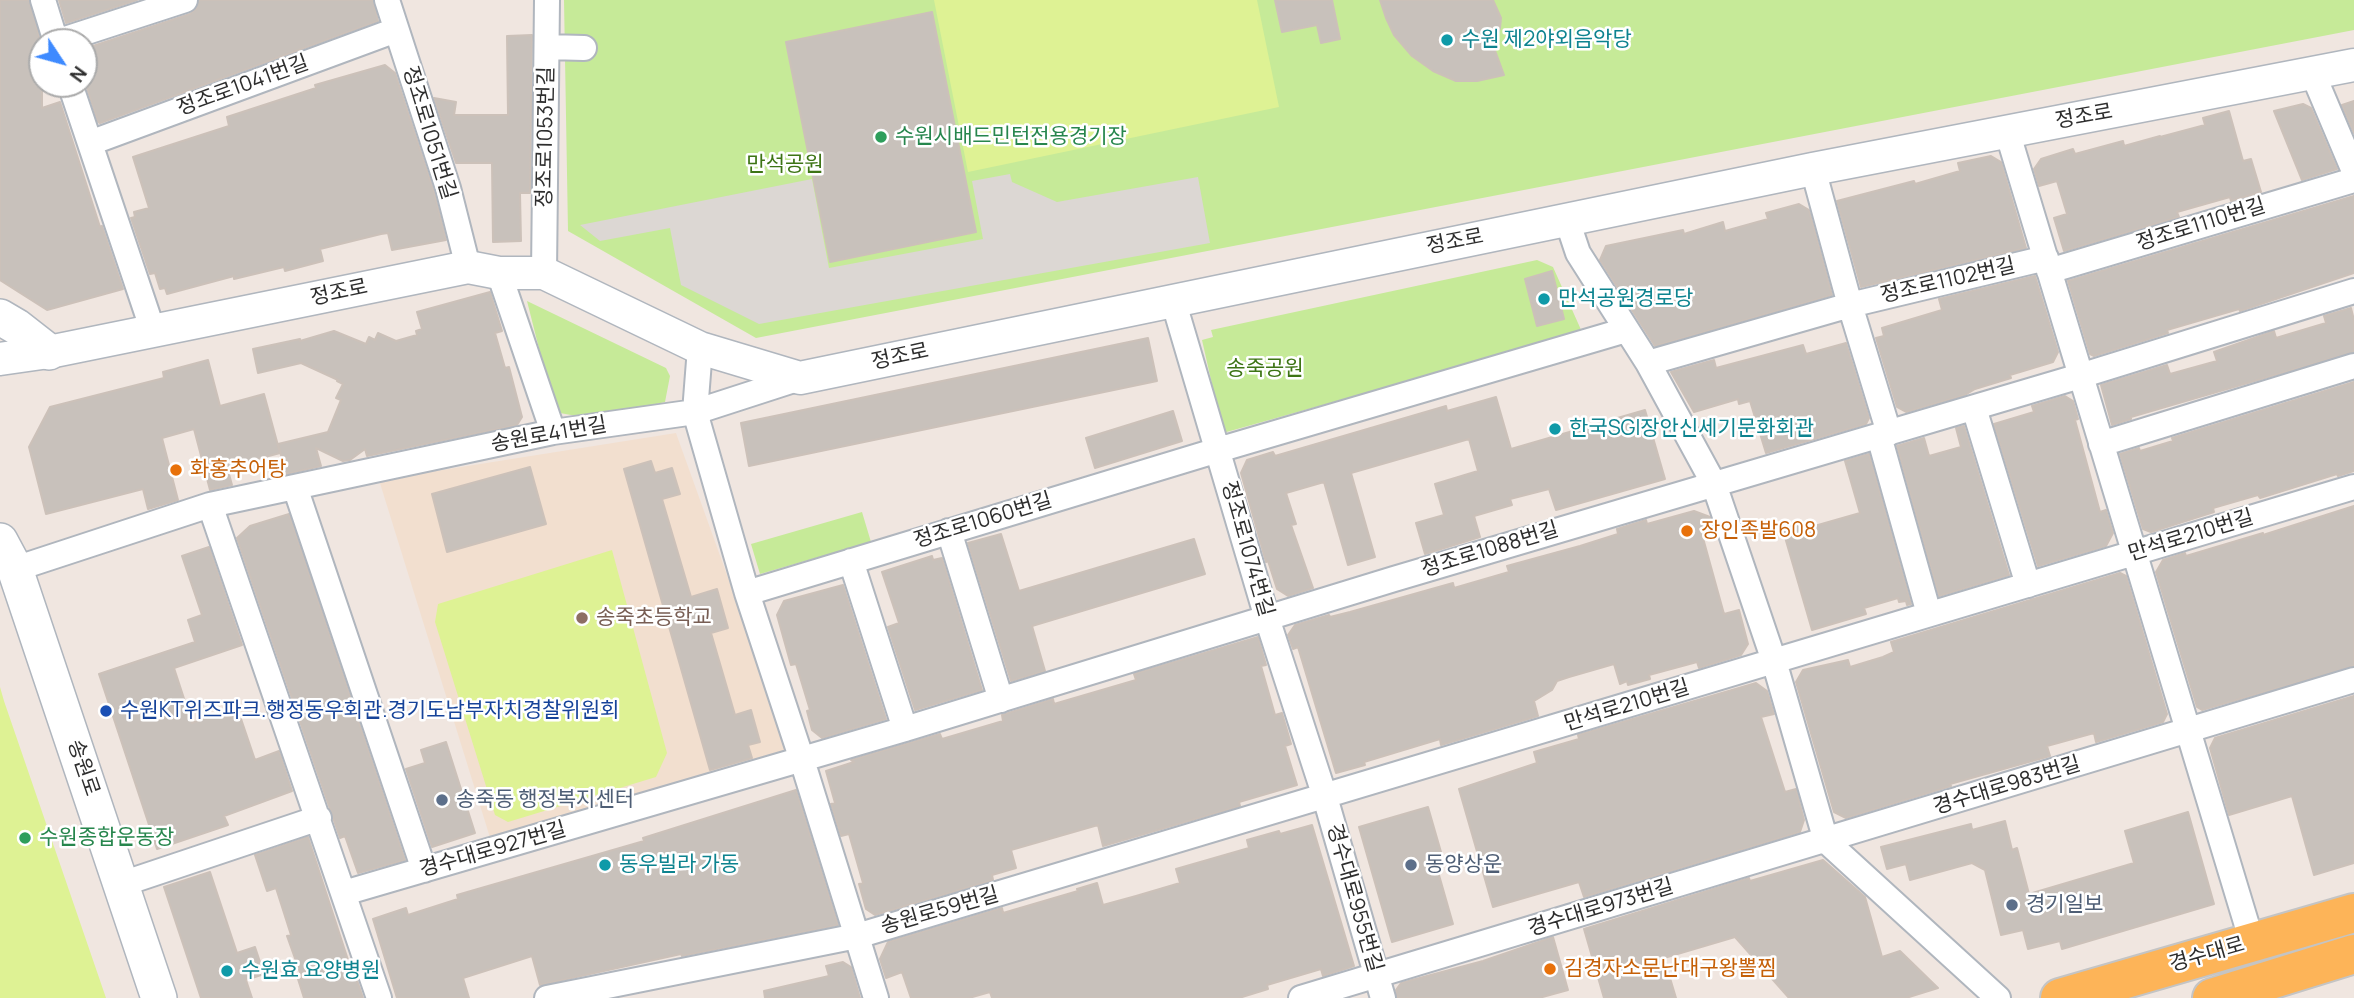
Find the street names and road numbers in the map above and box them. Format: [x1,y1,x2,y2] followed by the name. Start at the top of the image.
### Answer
[174,51,312,121] street label: 정조로1041번길
[397,63,461,203] street label: 정조로1051번길
[532,66,560,208] street label: 정조로1053번길
[2053,100,2115,134] street label: 정조로
[2133,193,2269,257] street label: 정조로1110번길
[1424,224,1486,260] street label: 정조로
[1878,253,2018,309] street label: 정조로1102번길
[308,275,370,311] street label: 정조로
[869,339,931,375] street label: 정조로
[489,412,609,458] street label: 송원로41번길
[1216,478,1278,620] street label: 정조로1074번길
[911,488,1055,554] street label: 정조로1060번길
[2125,505,2257,567] street label: 만석로210번길
[1418,517,1562,583] street label: 정조로1088번길
[1561,675,1693,737] street label: 만석로210번길
[62,736,104,800] street label: 송원로
[1930,752,2084,820] street label: 경수대로983번길
[417,817,569,883] street label: 경수대로927번길
[1321,821,1387,975] street label: 경수대로955번길
[1525,874,1677,942] street label: 경수대로973번길
[878,882,1002,940] street label: 송원로59번길
[2166,932,2248,978] street label: 경수대로

